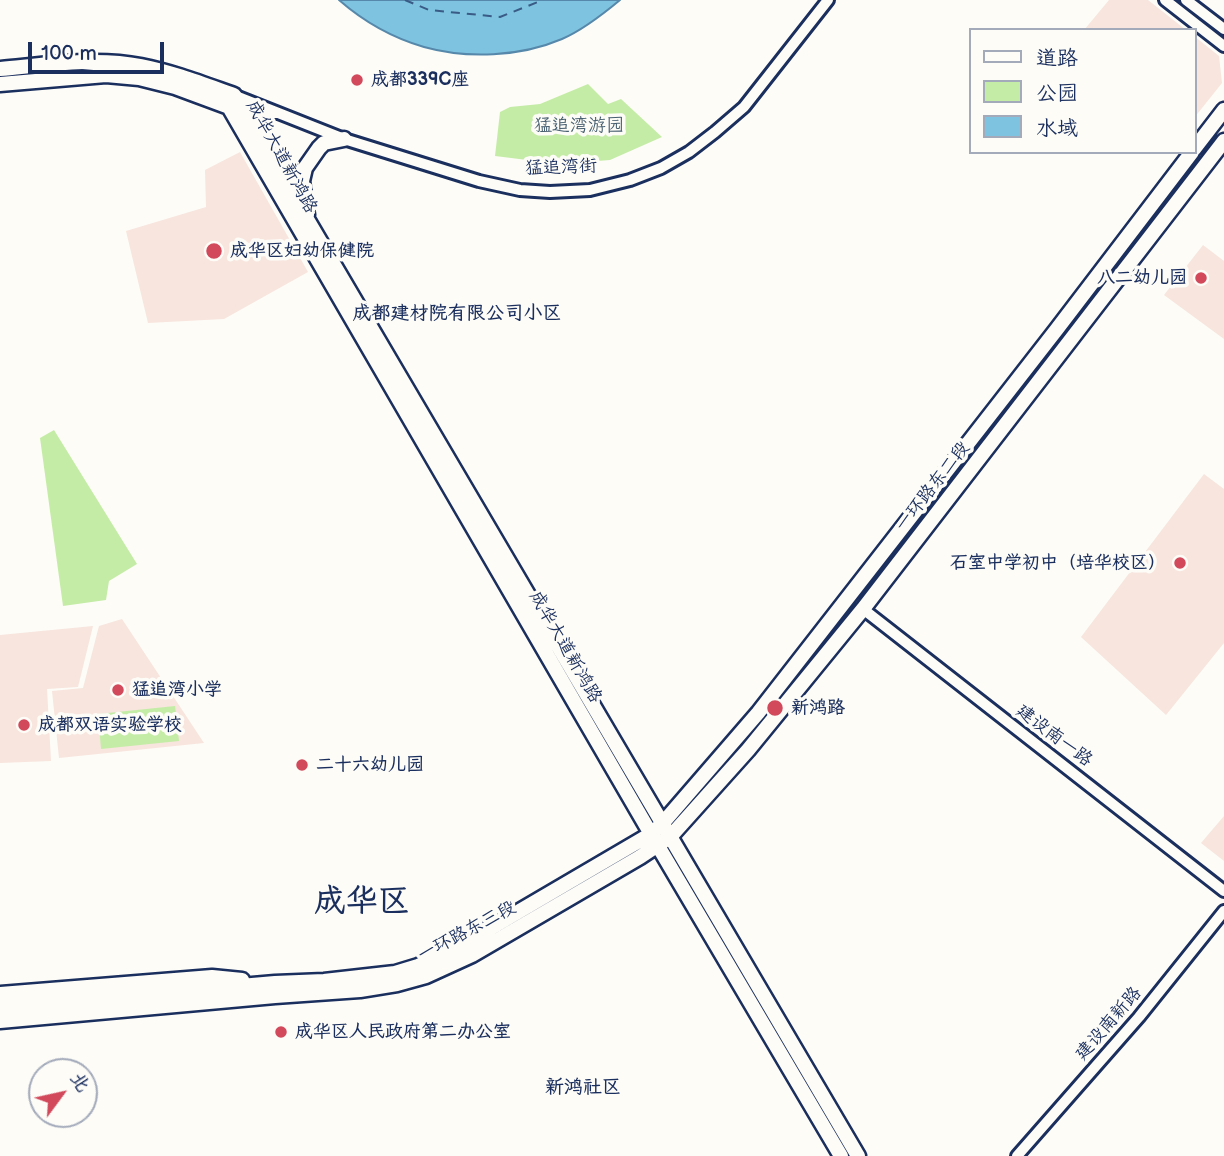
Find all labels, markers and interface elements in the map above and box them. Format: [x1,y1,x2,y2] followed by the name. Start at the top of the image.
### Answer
[32,28,168,72] scale bar
[968,28,1196,154] legend
[41,41,97,66] text: 100 m
[1036,46,1078,71] text: 道路
[371,69,469,91] place label: 成都339C座
[349,72,365,88] marker: 成都339C座
[1036,81,1078,106] text: 公园
[241,97,321,217] street label: 成华大道新鸿路
[534,115,624,137] park label: 猛追湾游园
[1036,116,1078,141] text: 水域
[525,156,597,180] street label: 猛追湾街
[230,240,374,262] place label: 成华区妇幼保健院
[204,241,224,261] marker: 成华区妇幼保健院
[1097,267,1187,289] place label: 八二幼儿园
[1193,270,1209,286] marker: 八二幼儿园
[353,303,561,325] district label: 成都建材院有限公司小区
[891,438,975,536] street label: 一环路东二段
[950,552,1166,574] place label: 石室中学初中（培华校区）
[1172,555,1188,571] marker: 石室中学初中（培华校区）
[524,587,606,707] street label: 成华大道新鸿路
[132,679,222,701] place label: 猛追湾小学
[110,682,126,698] marker: 猛追湾小学
[791,697,845,719] place label: 新鸿路
[765,698,785,718] marker: 新鸿路
[1012,700,1096,772] street label: 建设南一路
[38,714,182,736] place label: 成都双语实验学校
[16,717,32,733] marker: 成都双语实验学校
[316,754,424,776] place label: 二十六幼儿园
[294,757,310,773] marker: 二十六幼儿园
[314,884,410,922] district label: 成华区
[414,897,520,967] street label: 一环路东三段
[1071,983,1147,1065] street label: 建设南新路
[295,1021,511,1043] place label: 成华区人民政府第二办公室
[273,1024,289,1040] marker: 成华区人民政府第二办公室
[28,1058,98,1128] north arrow
[65,1068,94,1097] text: 北
[545,1077,621,1099] district label: 新鸿社区

